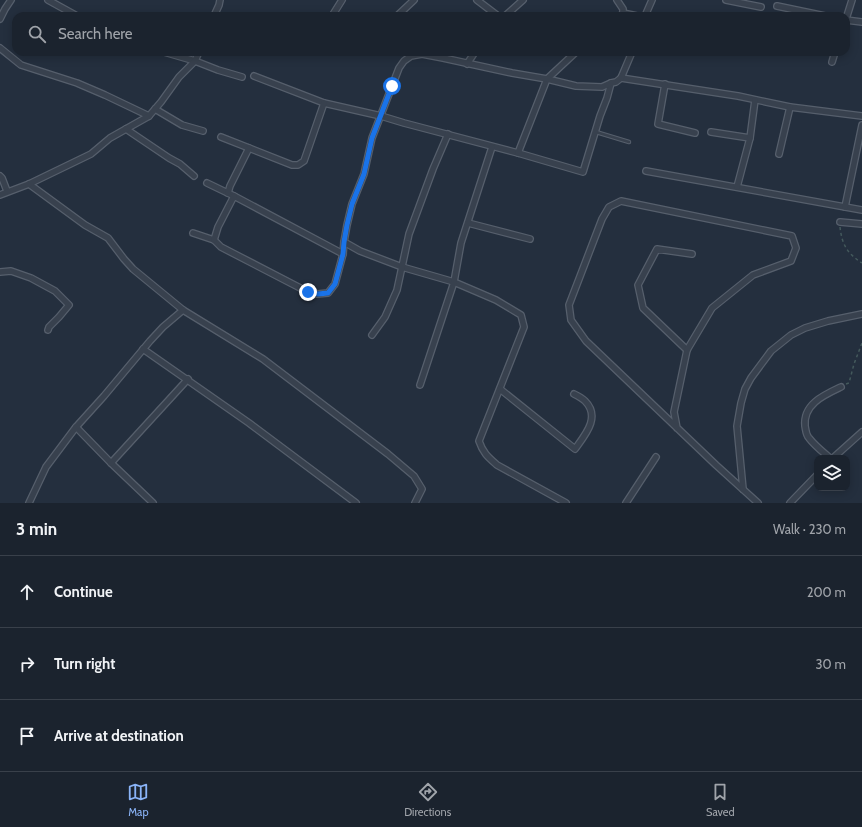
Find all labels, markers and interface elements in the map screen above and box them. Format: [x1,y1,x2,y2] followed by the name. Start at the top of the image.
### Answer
[12,12,850,56] search box
[26,23,48,45] icon: search
[58,25,133,43] text: Search here
[383,77,401,95] route start
[299,283,317,301] route end
[814,455,850,491] map controls
[814,455,850,491] button: layers
[16,519,57,539] text: 3 min
[773,521,846,537] text: Walk · 230 m
[16,581,38,603] icon: ahead
[54,583,113,601] text: Continue
[807,584,846,600] text: 200 m
[16,653,38,675] icon: right
[54,655,115,673] text: Turn right
[816,656,846,672] text: 30 m
[16,725,38,747] icon: arrive
[54,727,184,745] text: Arrive at destination
[127,781,149,819] tab: Map
[404,781,451,819] tab: Directions
[706,781,735,819] tab: Saved

